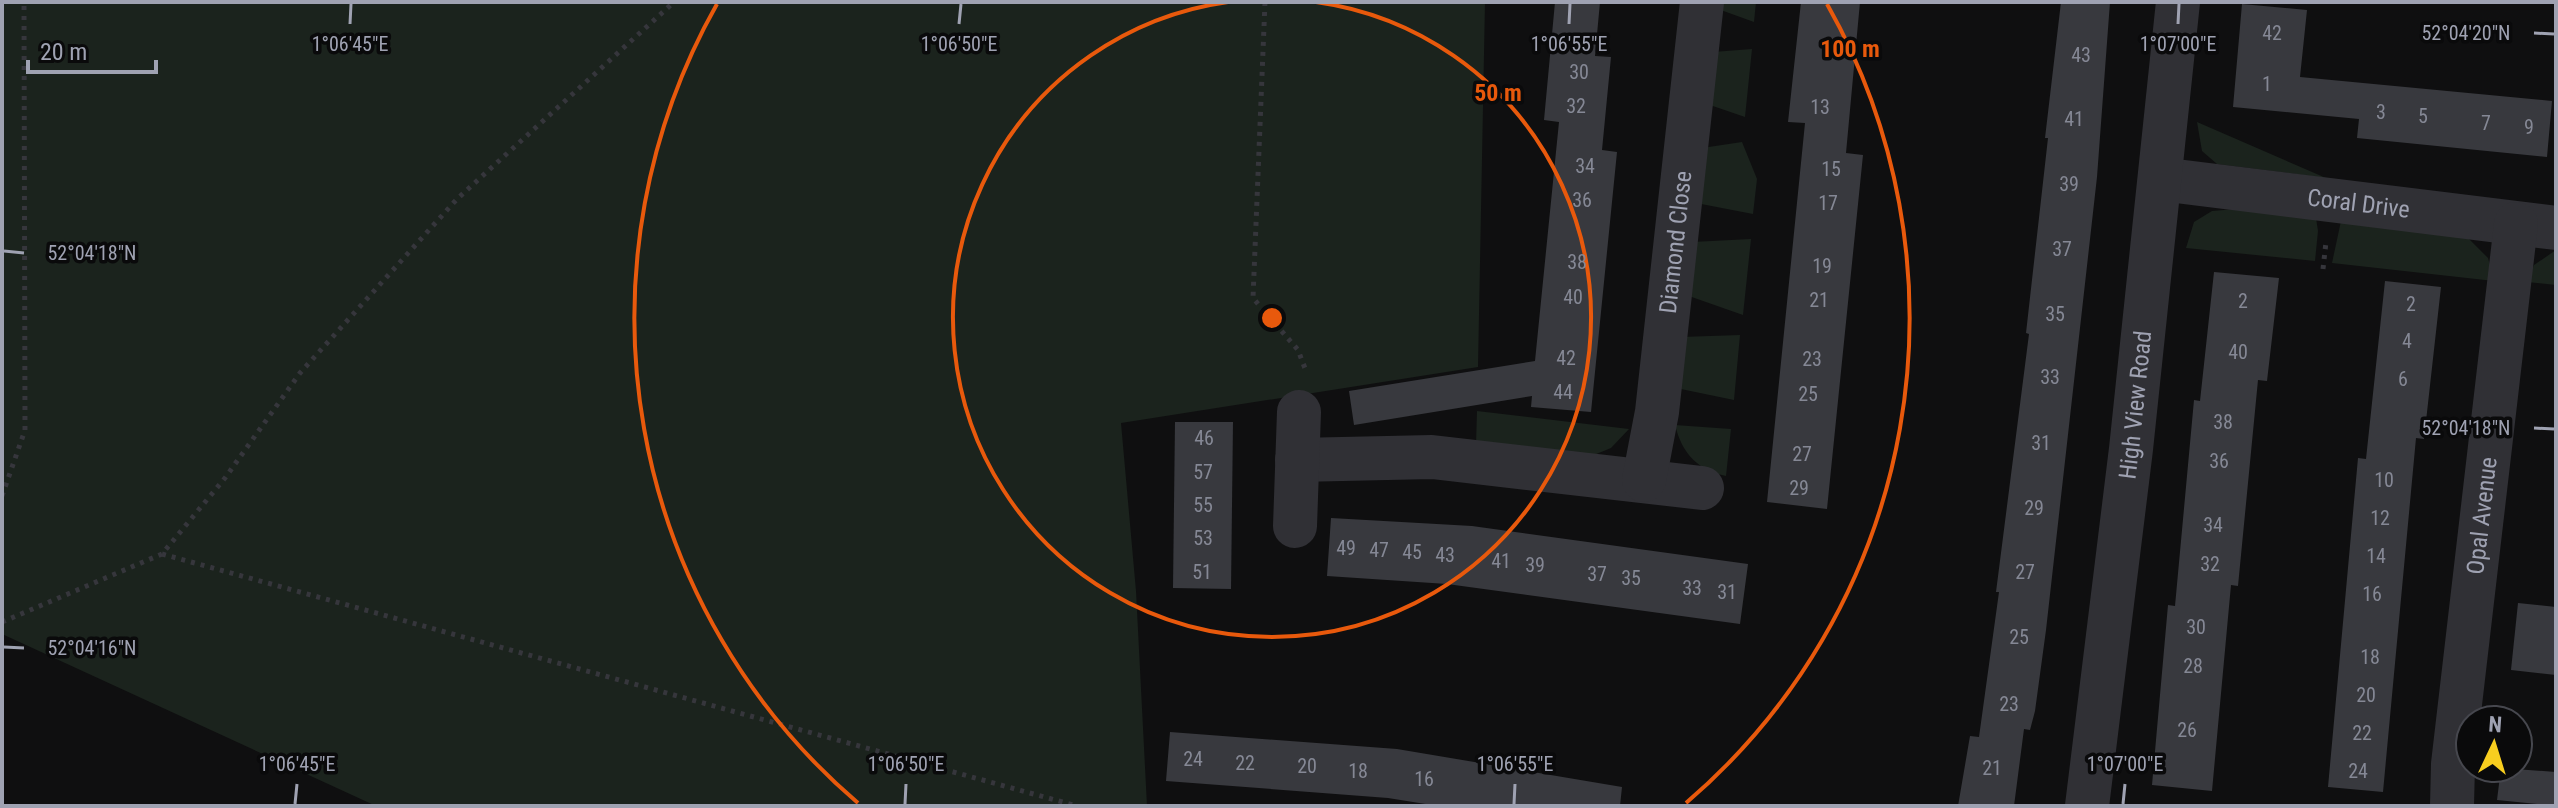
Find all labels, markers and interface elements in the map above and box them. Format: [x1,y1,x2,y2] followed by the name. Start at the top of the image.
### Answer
[2262,21,2282,45] house number: 42
[2421,21,2511,45] text: 52°04'20"N
[28,24,156,74] scale bar
[312,32,388,56] text: 1°06'45"E
[921,32,997,56] text: 1°06'50"E
[1531,32,1607,56] text: 1°06'55"E
[2140,32,2216,56] text: 1°07'00"E
[1820,35,1880,63] text: 100 m
[40,38,87,66] text: 20 m
[2071,43,2091,67] house number: 43
[1569,60,1589,84] house number: 30
[2262,72,2272,96] house number: 1
[1474,79,1522,107] text: 50 m
[1566,94,1586,118] house number: 32
[1810,95,1830,119] house number: 13
[2376,100,2386,124] house number: 3
[2418,104,2428,128] house number: 5
[2064,107,2084,131] house number: 41
[2481,111,2491,135] house number: 7
[2524,115,2534,139] house number: 9
[1575,154,1595,178] house number: 34
[1821,157,1841,181] house number: 15
[1654,170,1697,315] street label: Diamond Close
[2059,172,2079,196] house number: 39
[2306,183,2411,224] street label: Coral Drive
[1572,188,1592,212] house number: 36
[1818,191,1838,215] house number: 17
[2052,237,2072,261] house number: 37
[47,241,137,265] text: 52°04'18"N
[1567,250,1587,274] house number: 38
[1812,254,1832,278] house number: 19
[1563,285,1583,309] house number: 40
[1809,288,1829,312] house number: 21
[2238,289,2248,313] house number: 2
[2406,292,2416,316] house number: 2
[2045,302,2065,326] house number: 35
[1258,304,1286,332] centre of rings
[2113,329,2157,481] street label: High View Road
[2402,329,2412,353] house number: 4
[2228,340,2248,364] house number: 40
[1556,346,1576,370] house number: 42
[1802,347,1822,371] house number: 23
[2040,365,2060,389] house number: 33
[2398,367,2408,391] house number: 6
[1553,380,1573,404] house number: 44
[1798,382,1818,406] house number: 25
[2213,410,2233,434] house number: 38
[2421,416,2511,440] text: 52°04'18"N
[1194,426,1214,450] house number: 46
[2031,431,2051,455] house number: 31
[1792,442,1812,466] house number: 27
[2209,449,2229,473] house number: 36
[2461,456,2503,576] street label: Opal Avenue
[1193,460,1213,484] house number: 57
[2374,468,2394,492] house number: 10
[1789,476,1809,500] house number: 29
[1193,493,1213,517] house number: 55
[2024,496,2044,520] house number: 29
[2370,506,2390,530] house number: 12
[2203,513,2223,537] house number: 34
[1193,526,1213,550] house number: 53
[1336,536,1356,560] house number: 49
[1369,538,1389,562] house number: 47
[1402,540,1422,564] house number: 45
[1435,543,1455,567] house number: 43
[2366,544,2386,568] house number: 14
[1491,549,1511,573] house number: 41
[2200,552,2220,576] house number: 32
[1525,553,1545,577] house number: 39
[1192,560,1212,584] house number: 51
[2015,560,2035,584] house number: 27
[1587,562,1607,586] house number: 37
[1621,566,1641,590] house number: 35
[1682,576,1702,600] house number: 33
[1717,580,1737,604] house number: 31
[2362,582,2382,606] house number: 16
[2186,615,2206,639] house number: 30
[2009,625,2029,649] house number: 25
[47,636,137,660] text: 52°04'16"N
[2360,645,2380,669] house number: 18
[2183,654,2203,678] house number: 28
[2356,683,2376,707] house number: 20
[1999,692,2019,716] house number: 23
[2454,704,2534,784] north arrow
[2488,712,2503,737] text: N
[2177,718,2197,742] house number: 26
[2352,721,2372,745] house number: 22
[1183,747,1203,771] house number: 24
[1235,751,1255,775] house number: 22
[259,752,335,776] text: 1°06'45"E
[868,752,944,776] text: 1°06'50"E
[1477,752,1553,776] text: 1°06'55"E
[2087,752,2163,776] text: 1°07'00"E
[1297,754,1317,778] house number: 20
[1982,756,2002,780] house number: 21
[1348,759,1368,783] house number: 18
[2348,759,2368,783] house number: 24
[1414,767,1434,791] house number: 16

